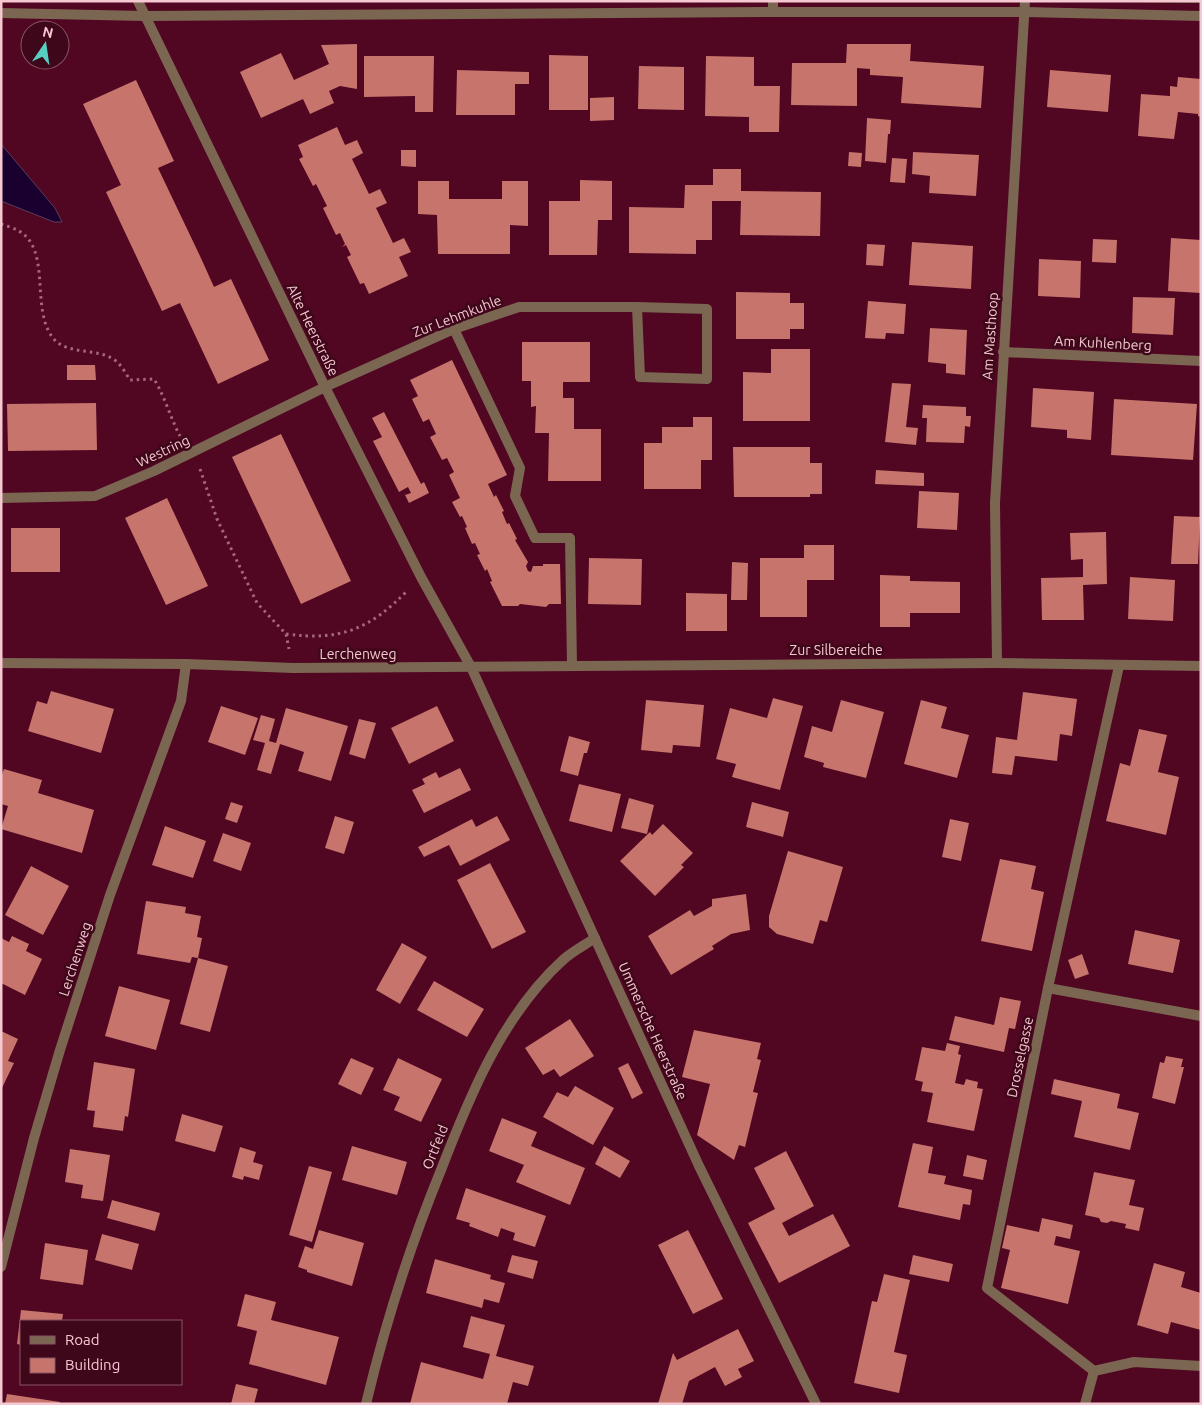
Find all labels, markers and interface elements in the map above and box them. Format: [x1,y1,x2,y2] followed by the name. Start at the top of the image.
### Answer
[20,20,70,70] north arrow
[41,23,55,41] text: N
[284,282,342,378] street label: Alte Heerstraße
[410,292,504,340] street label: Zur Lehmkuhle
[979,292,1001,380] street label: Am Masthoop
[1054,332,1152,354] street label: Am Kuhlenberg
[134,432,192,470] street label: Westring
[789,642,883,658] street label: Zur Silbereiche
[320,646,397,662] street label: Lerchenweg
[55,920,95,998] street label: Lerchenweg
[615,960,691,1102] street label: Ummersche Heerstraße
[1004,1015,1036,1099] street label: Drosselgasse
[419,1122,451,1172] street label: Ortfeld
[20,1320,182,1385] legend
[65,1331,100,1348] text: Road
[65,1356,120,1373] text: Building

